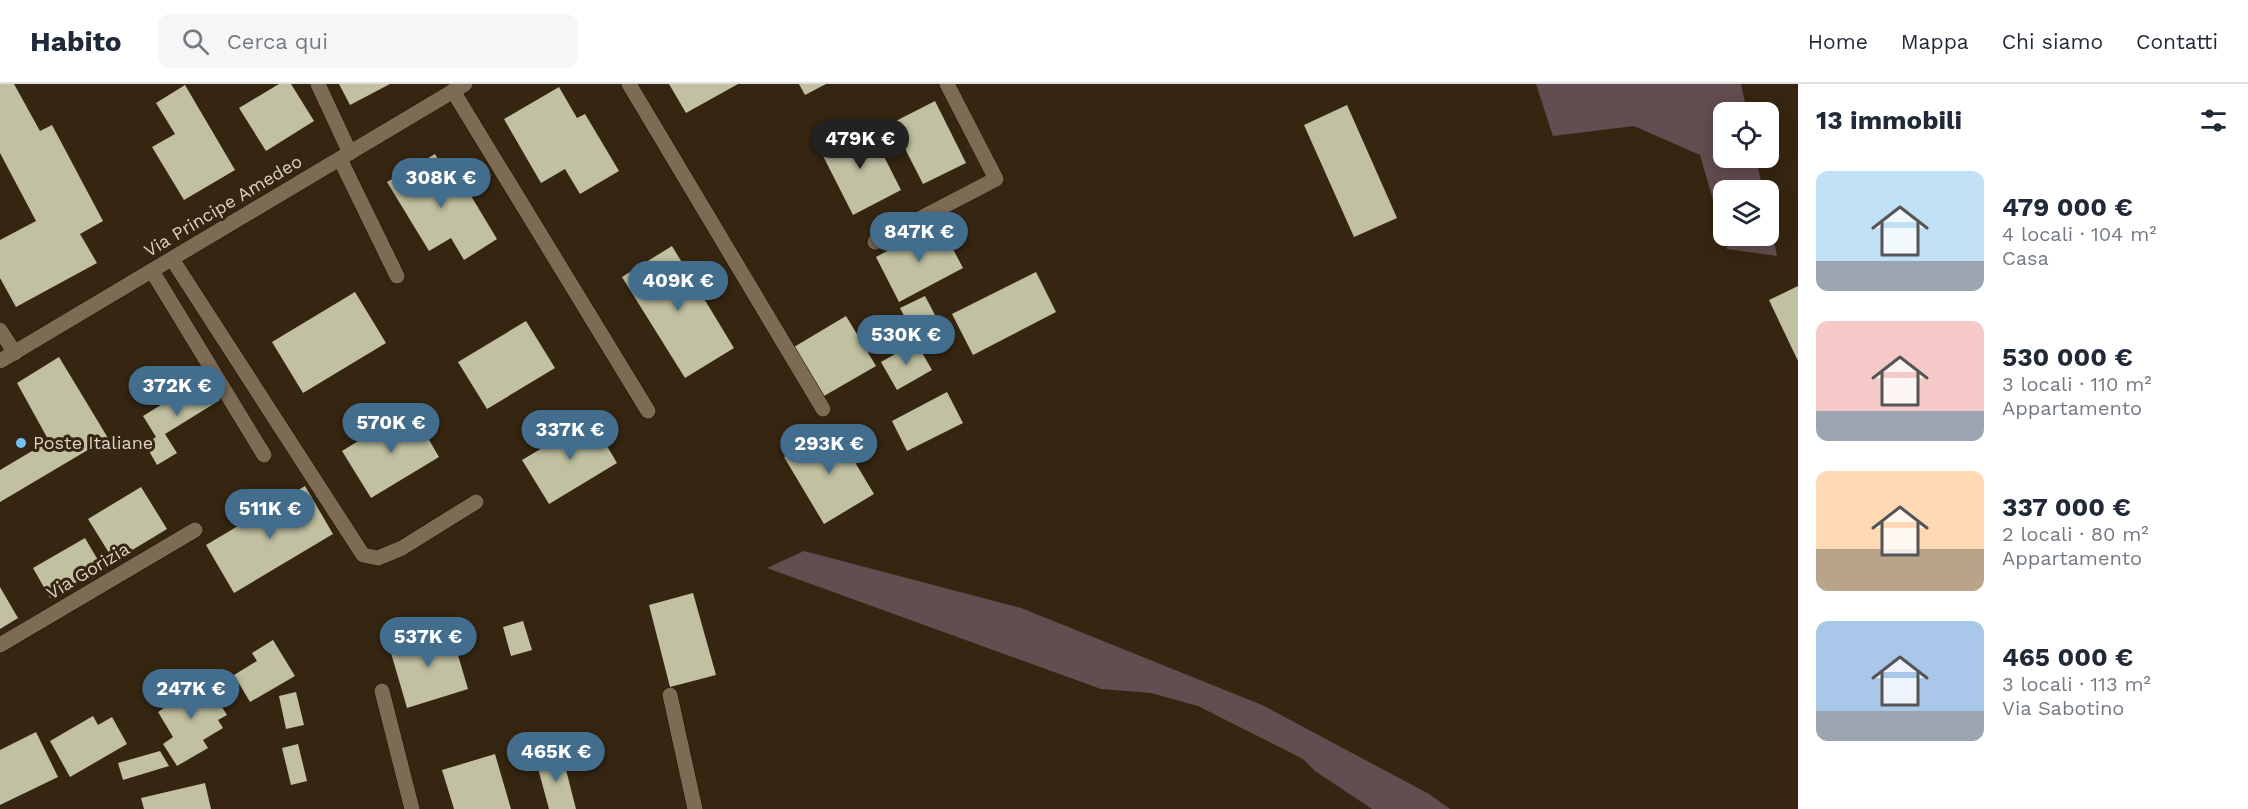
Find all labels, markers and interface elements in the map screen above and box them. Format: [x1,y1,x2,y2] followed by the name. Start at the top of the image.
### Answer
[158,14,578,68] search box
[30,25,122,58] text: Habito
[179,25,212,58] icon: search
[227,29,328,54] text: Cerca qui
[1808,29,1868,54] text: Home
[1901,29,1969,54] text: Mappa
[2002,29,2103,54] text: Chi siamo
[2136,29,2218,54] text: Contatti
[1713,102,1779,246] map controls
[1713,102,1779,168] button: locate
[2197,104,2230,137] icon: filters
[1816,105,1962,135] text: 13 immobili
[811,119,909,170] pin: 479K €
[825,126,895,150] text: 479K €
[140,150,305,261] street label: Via Principe Amedeo
[392,158,490,209] pin: 308K €
[406,165,476,189] text: 308K €
[1713,180,1779,246] button: layers
[2002,192,2133,222] text: 479 000 €
[1864,195,1936,267] icon: home
[870,212,968,263] pin: 847K €
[884,219,954,243] text: 847K €
[2002,222,2157,246] text: 4 locali · 104 m²
[2002,246,2049,270] text: Casa
[629,261,727,312] pin: 409K €
[642,268,714,292] text: 409K €
[857,315,955,366] pin: 530K €
[871,322,941,346] text: 530K €
[2002,342,2133,372] text: 530 000 €
[1864,345,1936,417] icon: home
[128,366,226,417] pin: 372K €
[2002,372,2152,396] text: 3 locali · 110 m²
[143,373,211,397] text: 372K €
[2002,396,2142,420] text: Appartamento
[342,403,440,454] pin: 570K €
[356,410,426,434] text: 570K €
[521,410,619,461] pin: 337K €
[536,417,604,441] text: 337K €
[780,424,878,475] pin: 293K €
[794,431,864,455] text: 293K €
[33,432,153,453] place label: Poste Italiane
[14,436,28,450] marker: Poste Italiane
[221,489,319,540] pin: 511K €
[2002,492,2131,522] text: 337 000 €
[1864,495,1936,567] icon: home
[239,496,301,520] text: 511K €
[2002,522,2149,546] text: 2 locali · 80 m²
[43,538,133,604] street label: Via Gorizia
[2002,546,2142,570] text: Appartamento
[379,617,477,668] pin: 537K €
[394,624,462,648] text: 537K €
[2002,642,2133,672] text: 465 000 €
[1864,645,1936,717] icon: home
[142,669,240,720] pin: 247K €
[2002,672,2151,696] text: 3 locali · 113 m²
[156,676,226,700] text: 247K €
[2002,696,2124,720] text: Via Sabotino
[507,732,605,783] pin: 465K €
[521,739,591,763] text: 465K €

